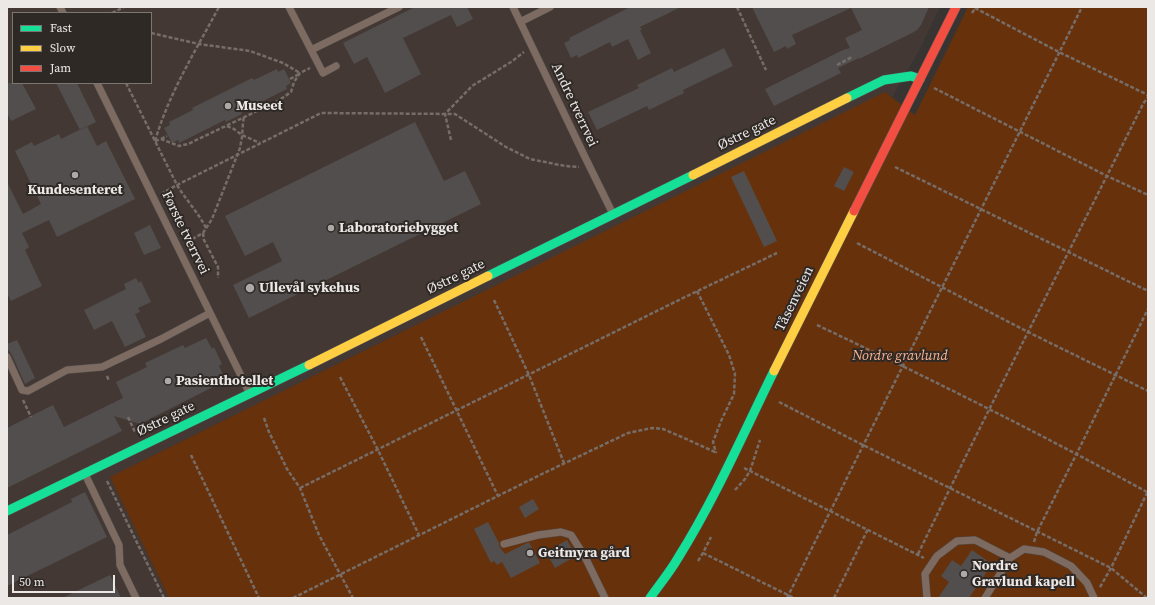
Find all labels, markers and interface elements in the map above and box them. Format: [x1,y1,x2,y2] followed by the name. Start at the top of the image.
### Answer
[12,12,152,84] legend
[50,20,72,36] text: Fast
[50,40,75,56] text: Slow
[50,60,71,76] text: Jam
[547,60,601,150] street label: Andre tverrvei
[236,98,283,114] place label: Museet
[223,101,233,111] marker: Museet
[715,112,779,154] street label: Østre gate
[70,170,80,180] marker: Kundesenteret
[27,182,123,198] place label: Kundesenteret
[158,189,212,277] street label: Første tverrvei
[339,220,458,236] place label: Laboratoriebygget
[326,223,336,233] marker: Laboratoriebygget
[424,256,488,298] street label: Østre gate
[772,264,818,334] street label: Tåsenveien
[259,280,360,296] place label: Ullevål sykehus
[244,282,256,294] marker: Ullevål sykehus
[852,348,948,364] park label: Nordre gravlund
[176,373,273,389] place label: Pasienthotellet
[163,376,173,386] marker: Pasienthotellet
[134,398,198,440] street label: Østre gate
[538,545,630,561] place label: Geitmyra gård
[525,548,535,558] marker: Geitmyra gård
[972,558,1075,590] place label: Nordre Gravlund kapell
[14,567,117,593] scale bar
[959,569,969,579] marker: Nordre Gravlund kapell
[19,574,45,590] text: 50 m

